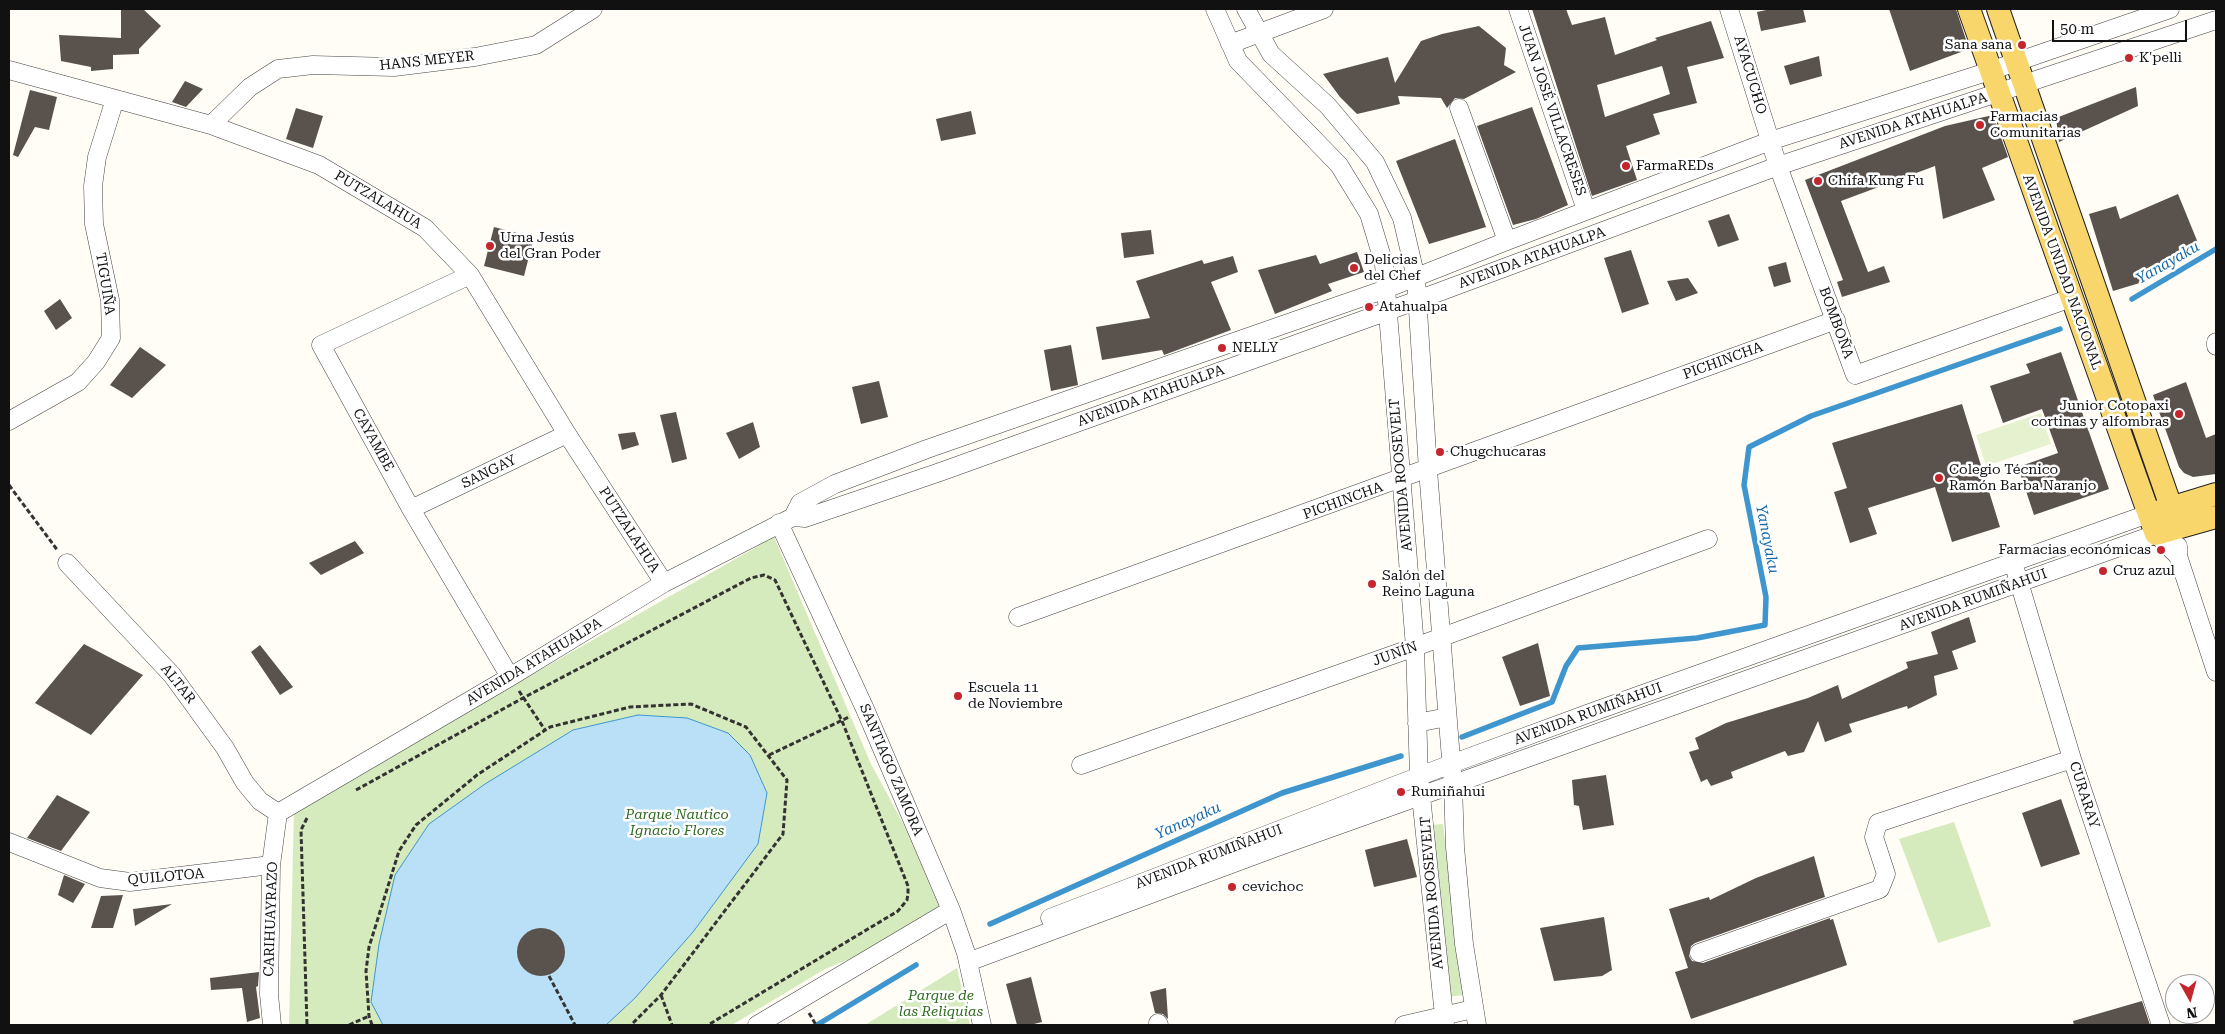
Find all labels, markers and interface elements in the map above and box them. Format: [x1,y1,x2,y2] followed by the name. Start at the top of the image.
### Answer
[2055,10,2190,42] scale bar
[2060,20,2094,38] text: 50 m
[1515,22,1589,198] street label: JUAN JOSÉ VILLACRESES
[1730,34,1770,116] street label: AYACUCHO
[1945,37,2012,53] place label: Sana sana
[2016,39,2028,51] marker: Sana sana
[379,48,475,74] street label: HANS MEYER
[2139,50,2182,66] place label: K'pelli
[2123,52,2135,64] marker: K'pelli
[1837,89,1989,153] street label: AVENIDA ATAHUALPA
[1990,109,2081,142] place label: Farmacias Comunitarias
[1974,119,1986,131] marker: Farmacias Comunitarias
[1636,158,1714,174] place label: FarmaREDs
[1620,160,1632,172] marker: FarmaREDs
[331,167,425,233] street label: PUTZALAHUA
[2019,172,2105,372] street label: AVENIDA UNIDAD NACIONAL
[1828,173,1924,189] place label: Chifa Kung Fu
[1812,175,1824,187] marker: Chifa Kung Fu
[1456,224,1608,292] street label: AVENIDA ATAHUALPA
[500,230,601,262] place label: Urna Jesús del Gran Poder
[2133,238,2203,288] water label: Yanayaku
[484,240,496,252] marker: Urna Jesús del Gran Poder
[92,252,118,316] street label: TIGUIÑA
[1364,252,1420,284] place label: Delicias del Chef
[1348,262,1360,274] marker: Delicias del Chef
[1815,285,1857,361] street label: BOMBOÑA
[1379,299,1448,315] place label: Atahualpa
[1363,301,1375,313] marker: Atahualpa
[1681,339,1765,383] street label: PICHINCHA
[1232,340,1278,356] place label: NELLY
[1216,342,1228,354] marker: NELLY
[1075,362,1227,430] street label: AVENIDA ATAHUALPA
[1386,398,1416,552] street label: AVENIDA ROOSEVELT
[2031,398,2169,431] place label: Junior Cotopaxi cortinas y alfombras
[349,406,397,474] street label: CAYAMBE
[2173,408,2185,420] marker: Junior Cotopaxi cortinas y alfombras
[1450,444,1546,460] place label: Chugchucaras
[1434,446,1446,458] marker: Chugchucaras
[459,451,519,493] street label: SANGAY
[1949,462,2096,494] place label: Colegio Técnico Ramón Barba Naranjo
[1933,472,1945,484] marker: Colegio Técnico Ramón Barba Naranjo
[1301,479,1385,523] street label: PICHINCHA
[595,484,663,576] street label: PUTZALAHUA
[1751,503,1783,575] water label: Yanayaku
[1999,542,2151,558] place label: Farmacias económicas
[2155,544,2167,556] marker: Farmacias económicas
[2113,563,2175,579] place label: Cruz azul
[1897,565,2049,635] street label: AVENIDA RUMIÑAHUI
[2097,565,2109,577] marker: Cruz azul
[1382,568,1475,600] place label: Salón del Reino Laguna
[1366,578,1378,590] marker: Salón del Reino Laguna
[463,615,605,709] street label: AVENIDA ATAHUALPA
[1370,638,1420,670] street label: JUNÍN
[157,661,199,707] street label: ALTAR
[1512,679,1664,749] street label: AVENIDA RUMIÑAHUI
[968,680,1063,712] place label: Escuela 11 de Noviembre
[952,690,964,702] marker: Escuela 11 de Noviembre
[856,701,926,839] street label: SANTIAGO ZAMORA
[2065,759,2103,831] street label: CURARAY
[1411,784,1485,800] place label: Rumiñahui
[1395,786,1407,798] marker: Rumiñahui
[1152,799,1224,843] water label: Yanayaku
[625,807,729,840] park label: Parque Nautico Ignacio Flores
[1417,816,1447,970] street label: AVENIDA ROOSEVELT
[1133,821,1285,893] street label: AVENIDA RUMIÑAHUI
[261,861,281,977] street label: CARIHUAYRAZO
[127,865,205,889] street label: QUILOTOA
[1242,879,1303,895] place label: cevichoc
[1226,881,1238,893] marker: cevichoc
[2165,974,2215,1024] north arrow
[899,988,983,1020] park label: Parque de las Reliquias
[2185,1004,2198,1021] text: N

